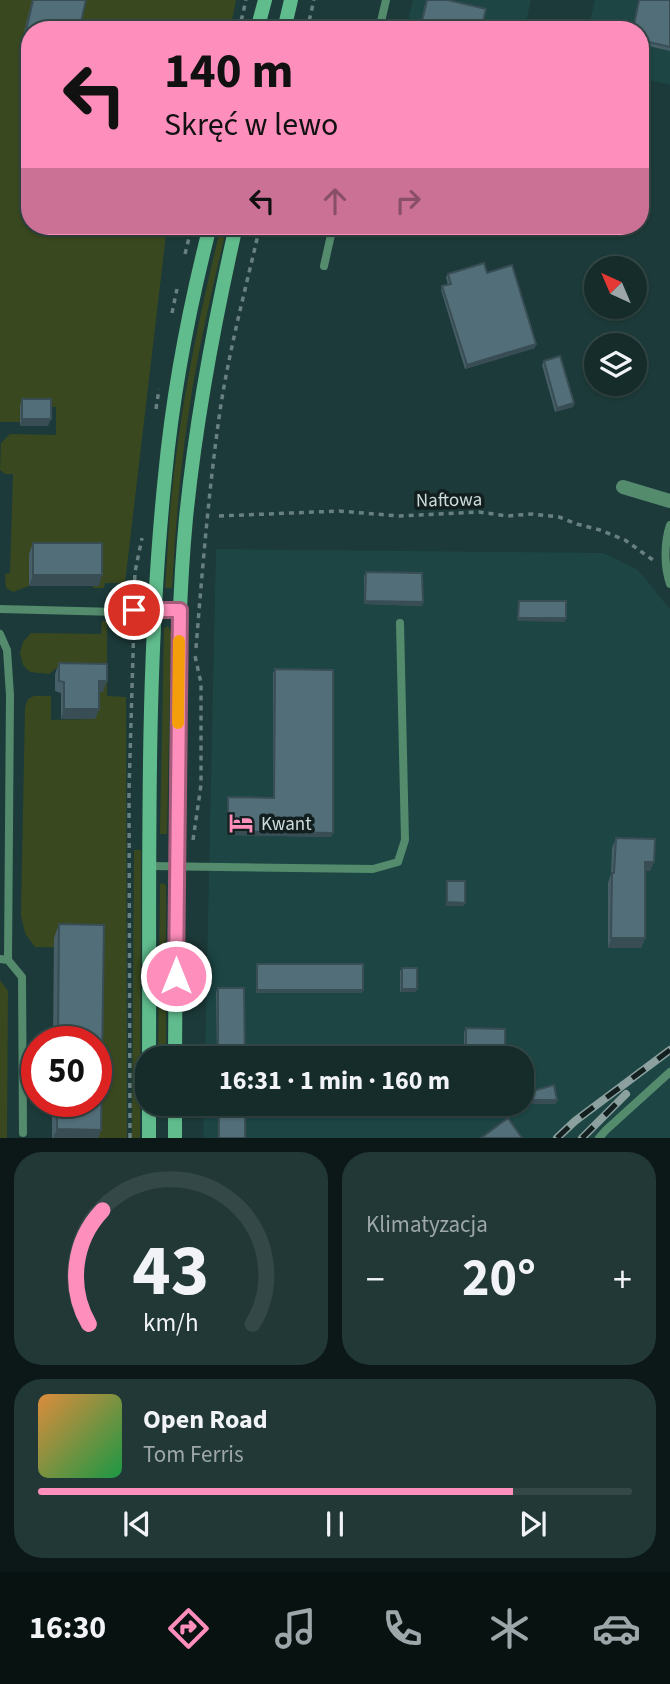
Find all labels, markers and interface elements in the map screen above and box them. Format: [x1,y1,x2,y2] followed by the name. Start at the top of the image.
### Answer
[164,37,293,107] text: 140 m
[49,49,140,140] icon: left
[164,102,338,148] text: Skręć w lewo
[243,182,281,220] icon: left
[316,182,354,220] icon: ahead
[389,182,427,220] icon: right
[584,256,648,318] north arrow
[584,256,647,396] map controls
[584,333,647,396] button: layers
[416,486,482,515] street label: Naftowa
[104,580,164,640] pin
[115,591,153,629] icon: arrive
[227,809,255,837] hotel icon: Kwant
[261,811,312,838] place label: Kwant
[139,939,213,1013] position arrow
[21,1026,112,1117] speed limit sign: 50
[219,1062,450,1099] text: 16:31 · 1 min · 160 m
[366,1208,488,1241] text: Klimatyzacja
[133,1220,209,1324] text: 43
[462,1242,536,1316] text: 20°
[366,1253,385,1307] text: −
[613,1253,632,1307] text: +
[143,1305,199,1341] text: km/h
[143,1401,268,1438] text: Open Road
[143,1438,244,1471] text: Tom Ferris
[118,1505,156,1543] icon: previous
[316,1505,354,1543] icon: pause
[514,1505,552,1543] icon: next
[164,1604,213,1653] icon: directions
[271,1604,320,1653] icon: music
[378,1604,427,1653] icon: phone
[485,1604,534,1653] icon: climate
[592,1604,641,1653] icon: car
[29,1605,106,1651] text: 16:30

